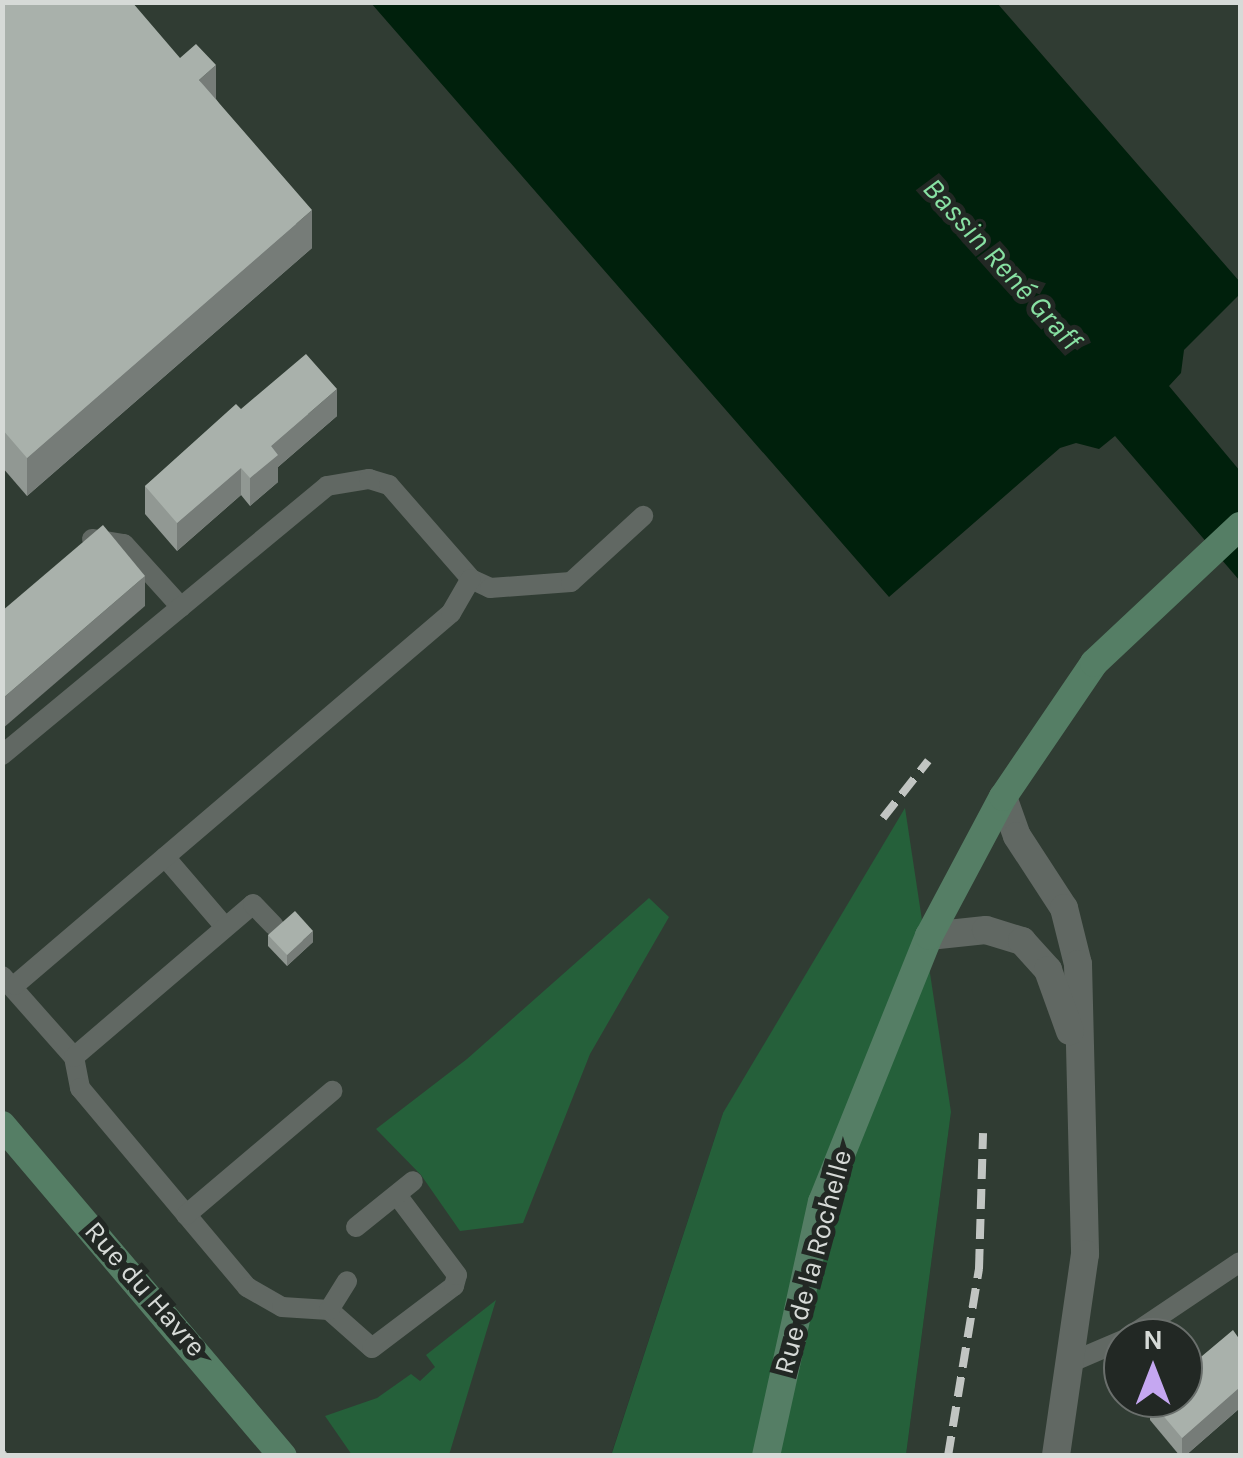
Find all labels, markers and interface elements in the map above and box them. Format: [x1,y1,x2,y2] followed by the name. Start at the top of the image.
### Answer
[915,170,1089,358] water label: Bassin René Graff
[767,1146,859,1378] street label: Rue de la Rochelle
[77,1215,213,1363] street label: Rue du Havre
[1103,1318,1203,1418] north arrow
[1143,1323,1163,1356] text: N

